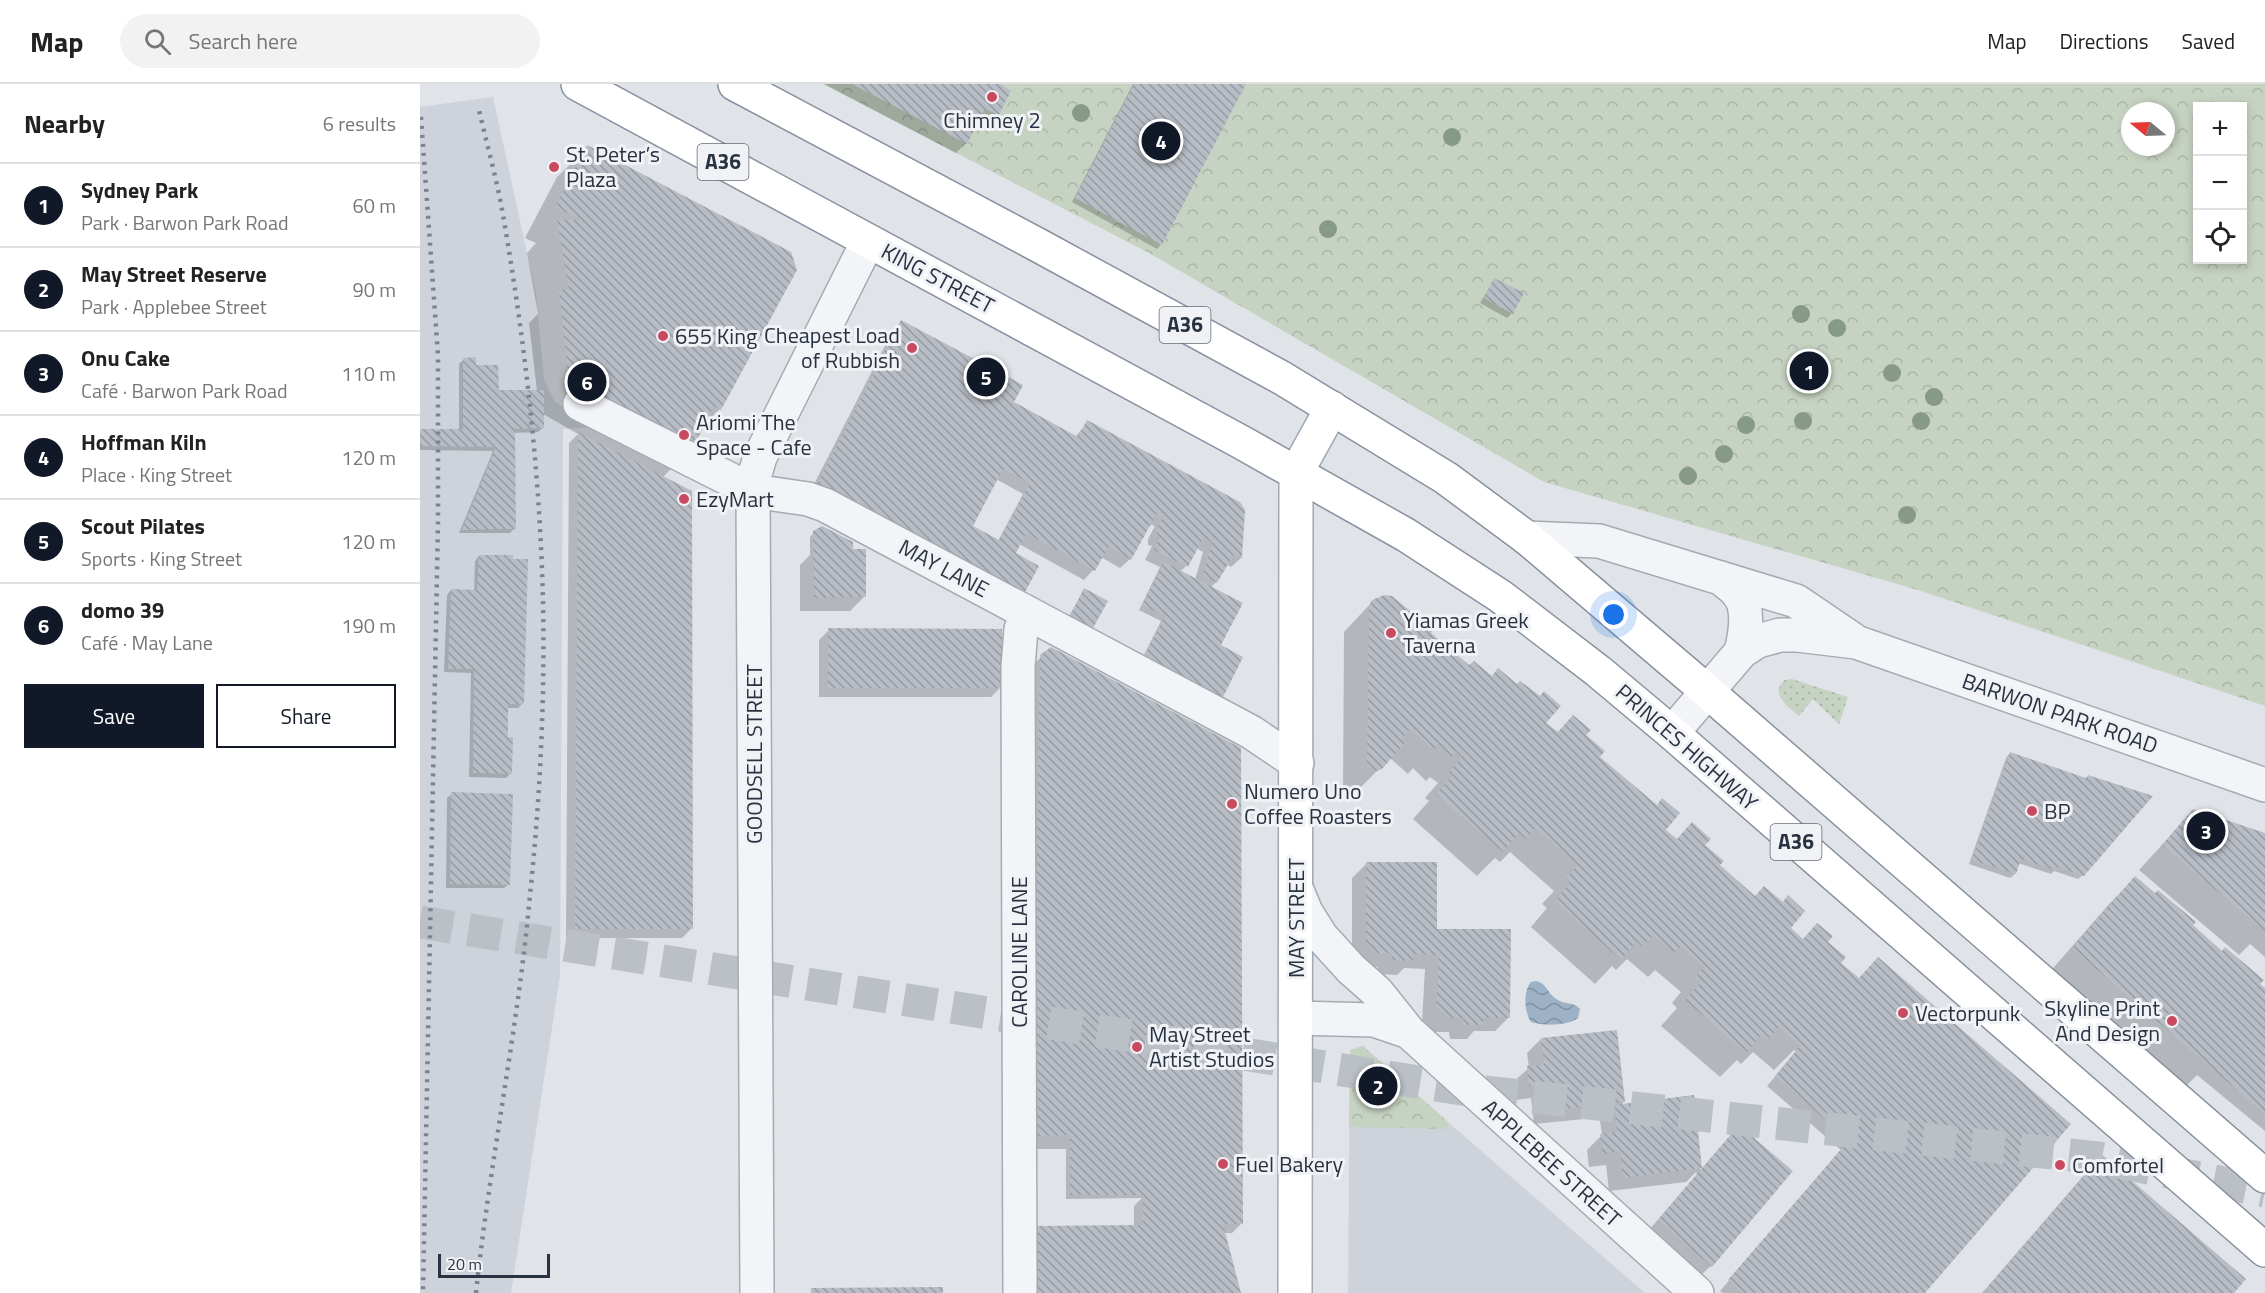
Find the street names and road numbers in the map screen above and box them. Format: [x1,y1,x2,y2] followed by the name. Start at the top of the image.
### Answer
[698,144,748,180] road number: A36
[875,234,1001,322] street label: KING STREET
[1160,307,1210,343] road number: A36
[893,530,995,606] street label: MAY LANE
[737,664,771,844] street label: GOODSELL STREET
[1957,664,2163,762] street label: BARWON PARK ROAD
[1608,675,1766,819] street label: PRINCES HIGHWAY
[1770,824,1822,860] road number: A36
[1279,857,1313,978] street label: MAY STREET
[1002,876,1036,1028] street label: CAROLINE LANE
[1475,1091,1630,1235] street label: APPLEBEE STREET

